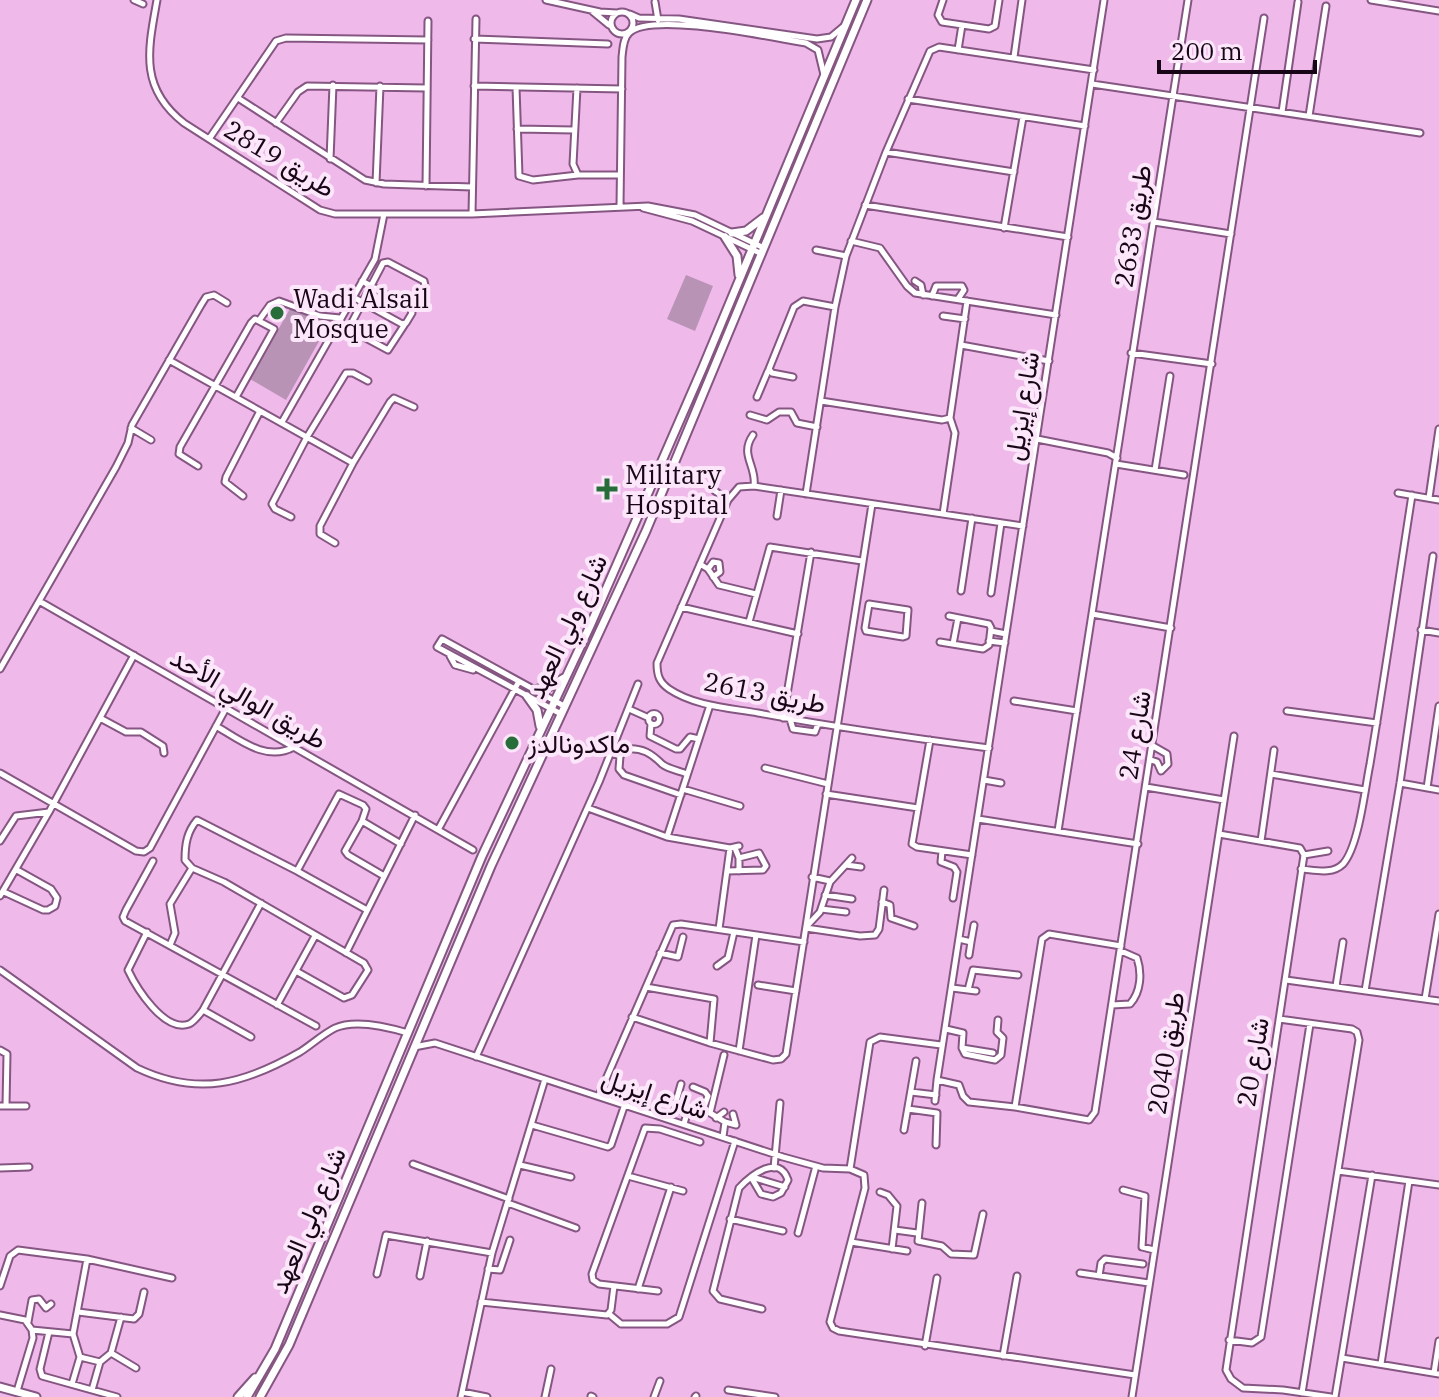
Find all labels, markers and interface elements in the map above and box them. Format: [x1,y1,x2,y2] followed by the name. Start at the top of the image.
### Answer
[1159,24,1315,74] scale bar
[1171,35,1243,67] text: 200 m
[218,112,342,204] street label: طريق 2819
[1106,162,1158,290] street label: طريق 2633
[293,281,429,345] place label: Wadi Alsail Mosque
[268,304,286,322] marker: Wadi Alsail Mosque
[996,349,1048,463] street label: شارع إيزيل
[625,457,728,521] place label: Military Hospital
[596,478,618,500] marker: Military Hospital
[518,548,619,706] street label: شارع ولي العهد
[162,640,333,761] street label: طريق الوالي الأحد
[701,664,829,720] street label: طريق 2613
[1110,688,1160,782] street label: شارع 24
[527,726,630,760] place label: ماكدونالدز
[503,734,521,752] marker: ماكدونالدز
[1139,989,1191,1117] street label: طريق 2040
[1228,1015,1278,1109] street label: شارع 20
[597,1060,712,1128] street label: شارع إيزيل
[261,1142,358,1300] street label: شارع ولي العهد

